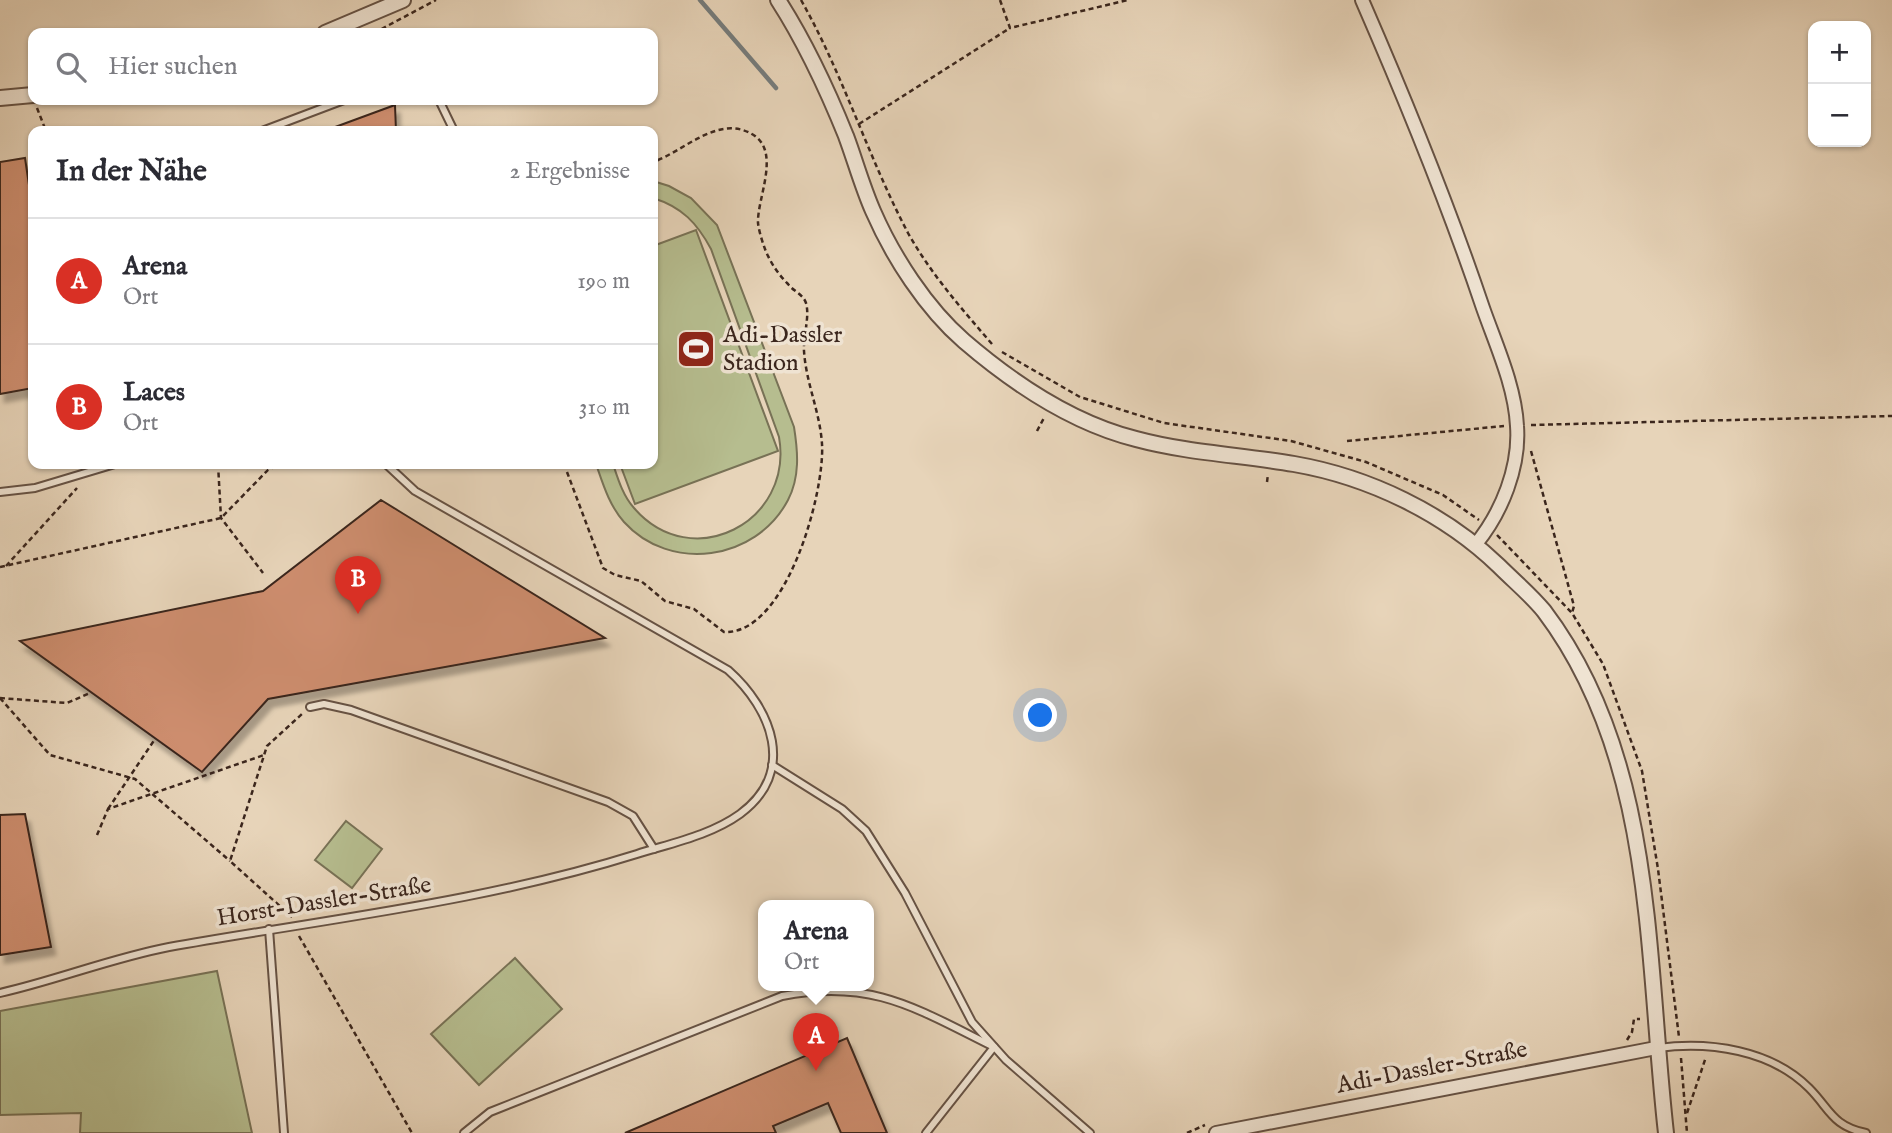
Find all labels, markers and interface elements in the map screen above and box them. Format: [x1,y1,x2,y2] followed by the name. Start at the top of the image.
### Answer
[1808,21,1871,147] map controls
[1808,21,1871,84] button: +
[28,28,658,105] search box
[52,48,90,86] icon: search
[108,50,238,83] text: Hier suchen
[1808,84,1871,147] button: −
[56,153,207,191] text: In der Nähe
[509,157,630,186] text: 2 Ergebnisse
[123,250,187,283] text: Arena
[71,267,87,296] text: A
[577,267,630,296] text: 190 m
[123,283,158,312] text: Ort
[722,320,843,379] place label: Adi-Dassler Stadion
[675,328,717,370] sports icon: Adi-Dassler Stadion
[123,376,185,409] text: Laces
[71,393,87,422] text: B
[579,393,630,422] text: 310 m
[123,409,158,438] text: Ort
[335,556,381,614] pin: B
[1023,698,1057,732] your location
[215,870,433,934] street label: Horst-Dassler-Straße
[758,900,874,991] popup
[784,915,848,948] text: Arena
[784,948,819,977] text: Ort
[793,1013,839,1071] pin: A
[1333,1034,1530,1102] street label: Adi-Dassler-Straße

